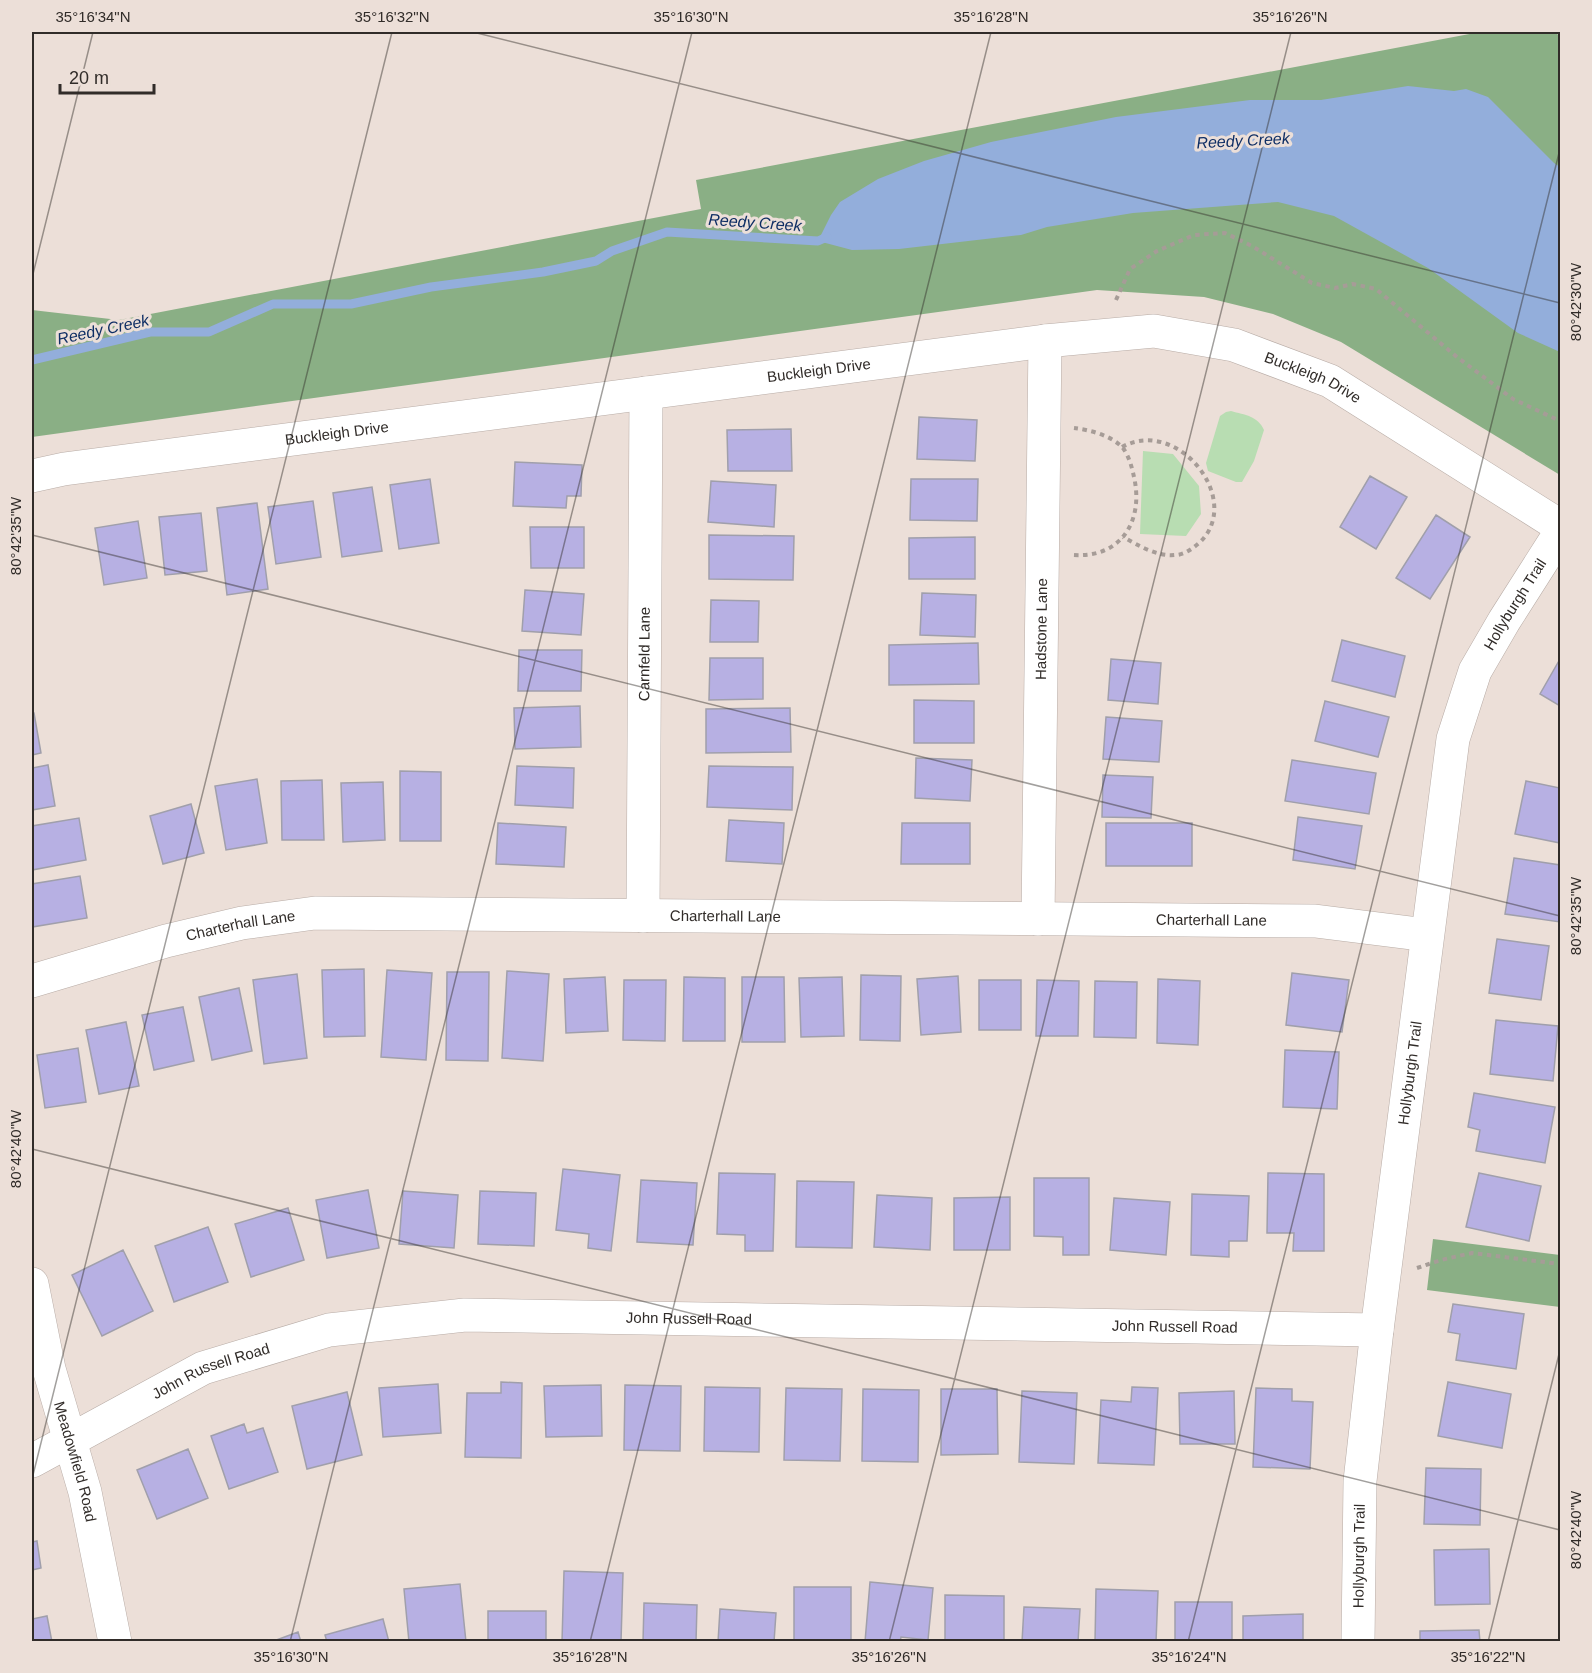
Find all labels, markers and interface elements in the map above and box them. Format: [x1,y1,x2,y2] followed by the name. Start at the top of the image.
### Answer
[55,8,131,25] text: 35°16'34"N
[354,8,430,25] text: 35°16'32"N
[653,8,729,25] text: 35°16'30"N
[953,8,1029,25] text: 35°16'28"N
[1252,8,1328,25] text: 35°16'26"N
[60,57,154,95] scale bar
[69,68,109,88] text: 20 m
[1196,130,1291,151] water label: Reedy Creek
[708,211,803,234] water label: Reedy Creek
[1567,262,1584,341] text: 80°42'30"W
[56,311,152,348] water label: Reedy Creek
[1262,348,1364,406] street label: Buckleigh Drive
[766,355,872,385] street label: Buckleigh Drive
[284,418,390,448] street label: Buckleigh Drive
[7,496,24,575] text: 80°42'35"W
[1480,555,1549,653] street label: Hollyburgh Trail
[1032,578,1050,680] street label: Hadstone Lane
[635,607,653,701] street label: Carnfeld Lane
[1567,876,1584,955] text: 80°42'35"W
[184,907,296,944] street label: Charterhall Lane
[670,907,781,925] street label: Charterhall Lane
[1156,911,1267,929] street label: Charterhall Lane
[1394,1020,1425,1126] street label: Hollyburgh Trail
[7,1109,24,1188] text: 80°42'40"W
[626,1309,752,1328] street label: John Russell Road
[1112,1317,1238,1336] street label: John Russell Road
[149,1339,272,1402] street label: John Russell Road
[51,1399,100,1523] street label: Meadowfield Road
[1567,1490,1584,1569] text: 80°42'40"W
[1349,1504,1368,1608] street label: Hollyburgh Trail
[253,1648,329,1665] text: 35°16'30"N
[552,1648,628,1665] text: 35°16'28"N
[851,1648,927,1665] text: 35°16'26"N
[1151,1648,1227,1665] text: 35°16'24"N
[1450,1648,1526,1665] text: 35°16'22"N

